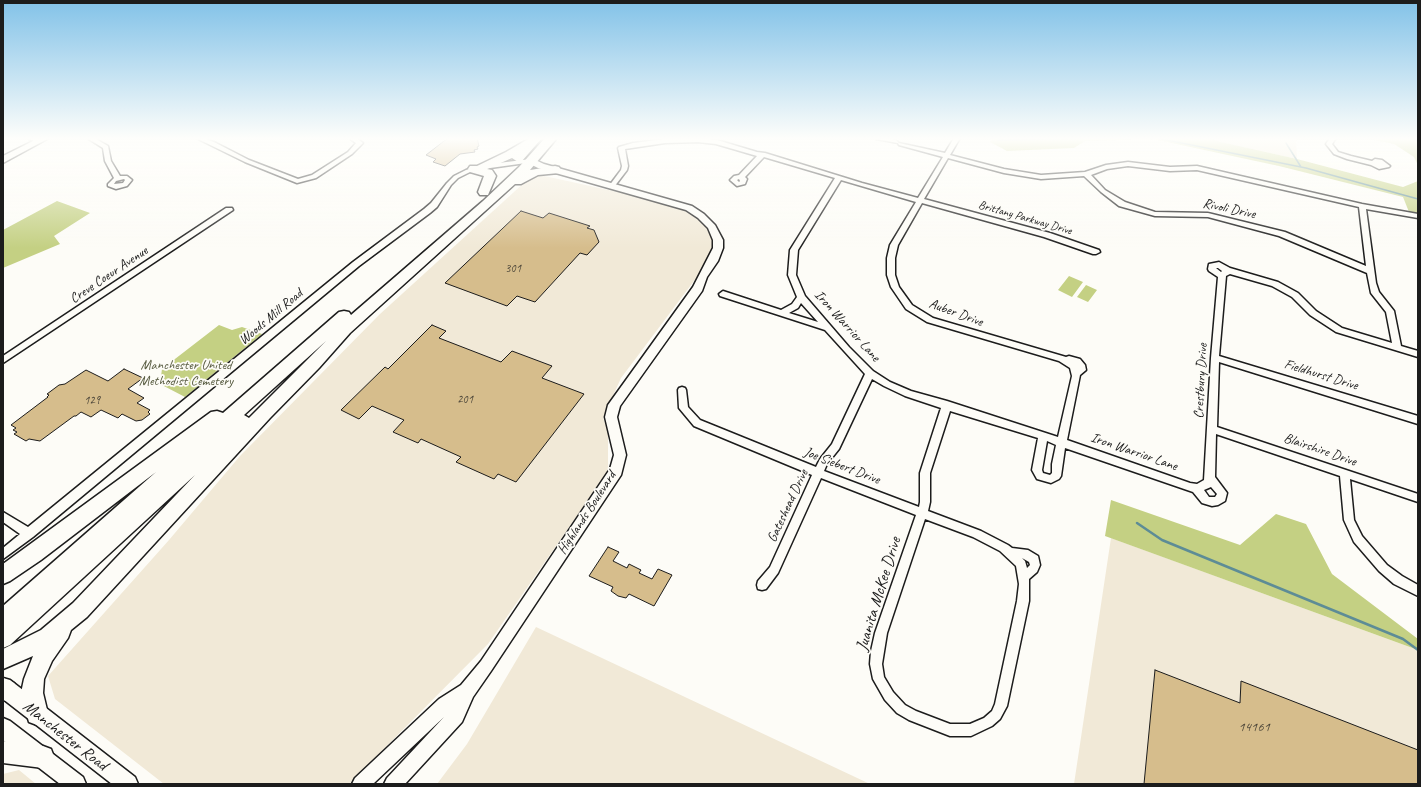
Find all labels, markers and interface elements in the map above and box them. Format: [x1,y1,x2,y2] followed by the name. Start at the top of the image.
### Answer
[1201,195,1257,223] street label: Rivoli Drive
[977,198,1073,238] street label: Brittany Parkway Drive
[67,243,151,307] street label: Creve Coeur Avenue
[505,262,521,276] house number: 301
[236,285,306,349] street label: Woods Mill Road
[811,287,883,365] street label: Iron Warrior Lane
[927,296,985,330] street label: Auber Drive
[1191,343,1211,419] street label: Crestbury Drive
[1282,356,1360,394] street label: Fieldhurst Drive
[139,357,233,390] park label: Manchester United Methodist Cemetery
[457,393,473,407] house number: 201
[84,394,100,408] house number: 129
[1089,429,1179,475] street label: Iron Warrior Lane
[1282,430,1358,470] street label: Blairshire Drive
[802,444,882,488] street label: Joe Siebert Drive
[764,467,812,545] street label: Gateshead Drive
[554,468,620,558] street label: Highlands Boulevard
[852,535,906,653] street label: Juanita McKee Drive
[18,697,112,775] street label: Manchester Road
[1238,719,1270,735] house number: 14161

